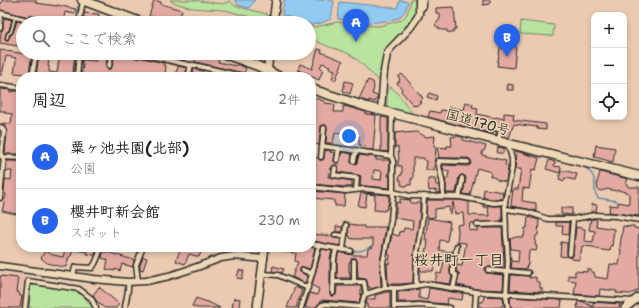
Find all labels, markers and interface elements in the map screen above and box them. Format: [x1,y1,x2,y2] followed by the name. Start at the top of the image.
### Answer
[343,9,369,42] pin: A
[591,12,627,120] map controls
[591,12,627,48] button: +
[16,16,316,60] search box
[494,24,520,57] pin: B
[30,27,52,49] icon: search
[62,29,137,49] text: ここで検索
[591,48,627,84] button: −
[591,84,627,120] button: locate
[32,89,66,111] text: 周辺
[278,91,300,108] text: 2件
[444,105,512,139] street label: 国道170号
[339,126,359,146] your location
[70,138,189,158] text: 粟ヶ池共園(北部)
[40,148,50,165] text: A
[262,148,300,165] text: 120 m
[70,160,96,177] text: 公園
[70,202,160,222] text: 櫻井町新会館
[41,212,49,229] text: B
[258,212,300,229] text: 230 m
[70,224,122,241] text: スポット
[414,250,504,270] district label: 桜井町一丁目

